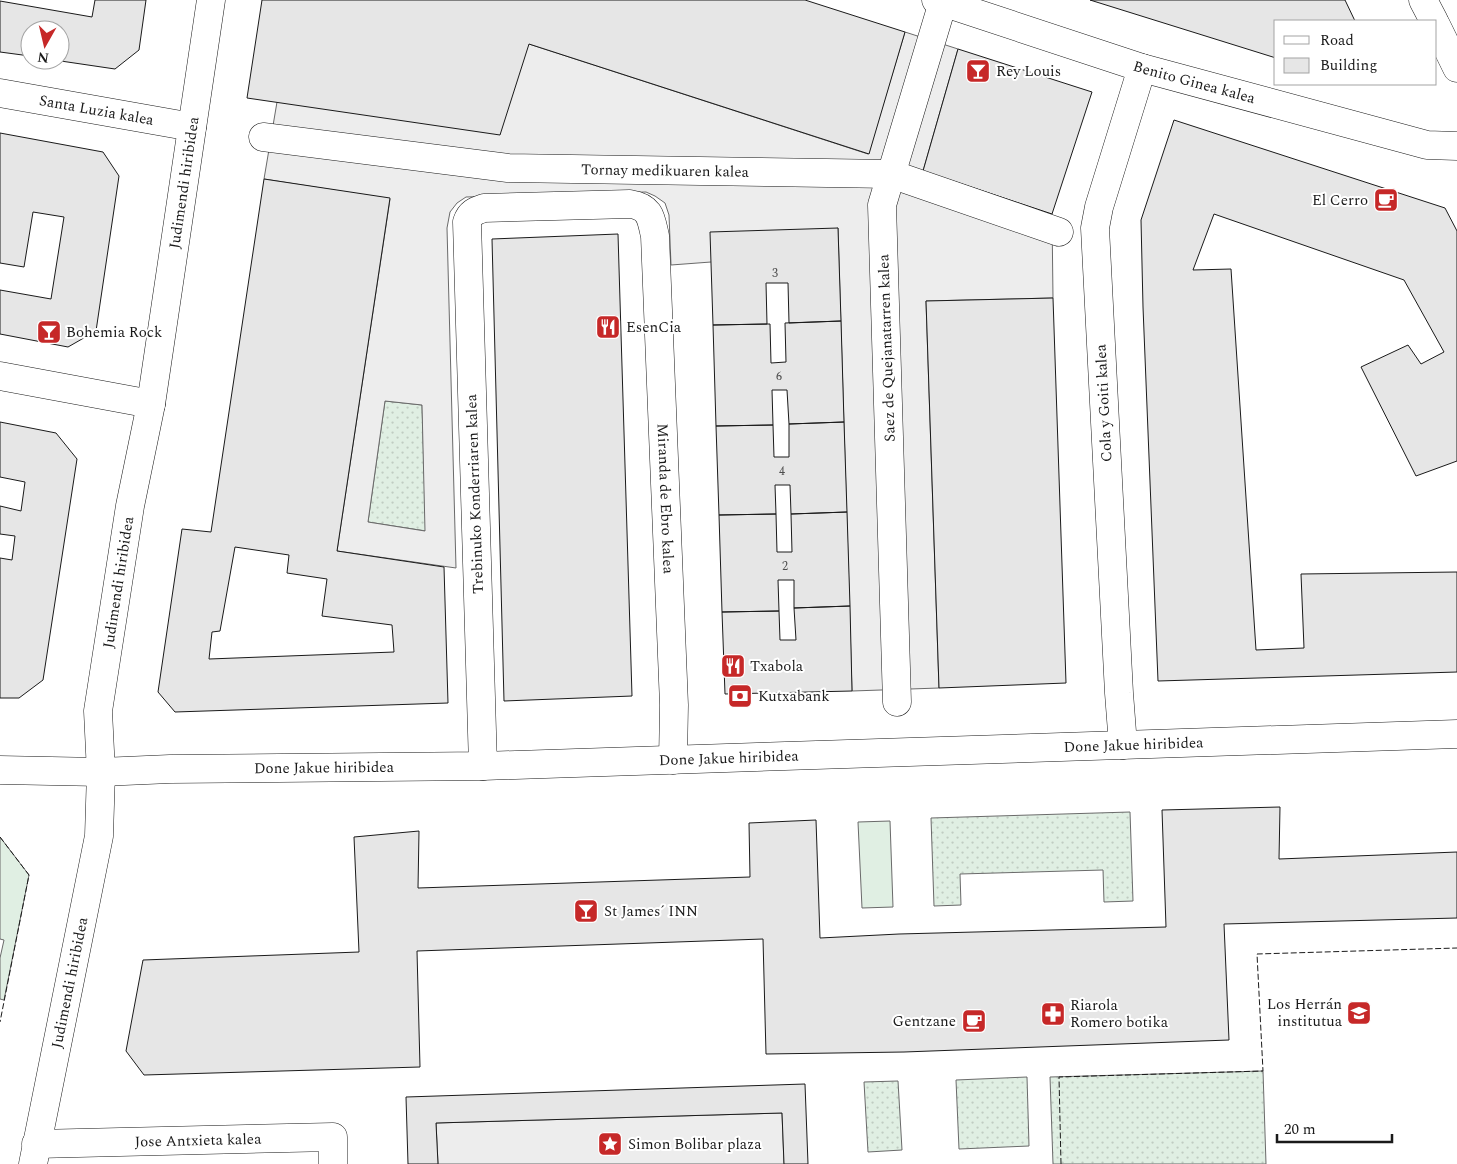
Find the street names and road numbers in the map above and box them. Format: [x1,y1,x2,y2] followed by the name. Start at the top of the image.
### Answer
[1130,54,1259,110] street label: Benito Ginea kalea
[37,89,156,132] street label: Santa Luzia kalea
[163,115,205,250] street label: Judimendi hiribidea
[581,158,750,183] street label: Tornay medikuaren kalea
[872,253,902,442] street label: Saez de Quejanatarren kalea
[1089,343,1119,463] street label: Cola y Goiti kalea
[460,393,490,594] street label: Trebinuko Konderriaren kalea
[651,423,680,575] street label: Miranda de Ebro kalea
[96,514,140,650] street label: Judimendi hiribidea
[1063,731,1205,758] street label: Done Jakue hiribidea
[658,744,800,772] street label: Done Jakue hiribidea
[254,755,395,780] street label: Done Jakue hiribidea
[45,914,94,1050] street label: Judimendi hiribidea
[134,1127,262,1153] street label: Jose Antxieta kalea

